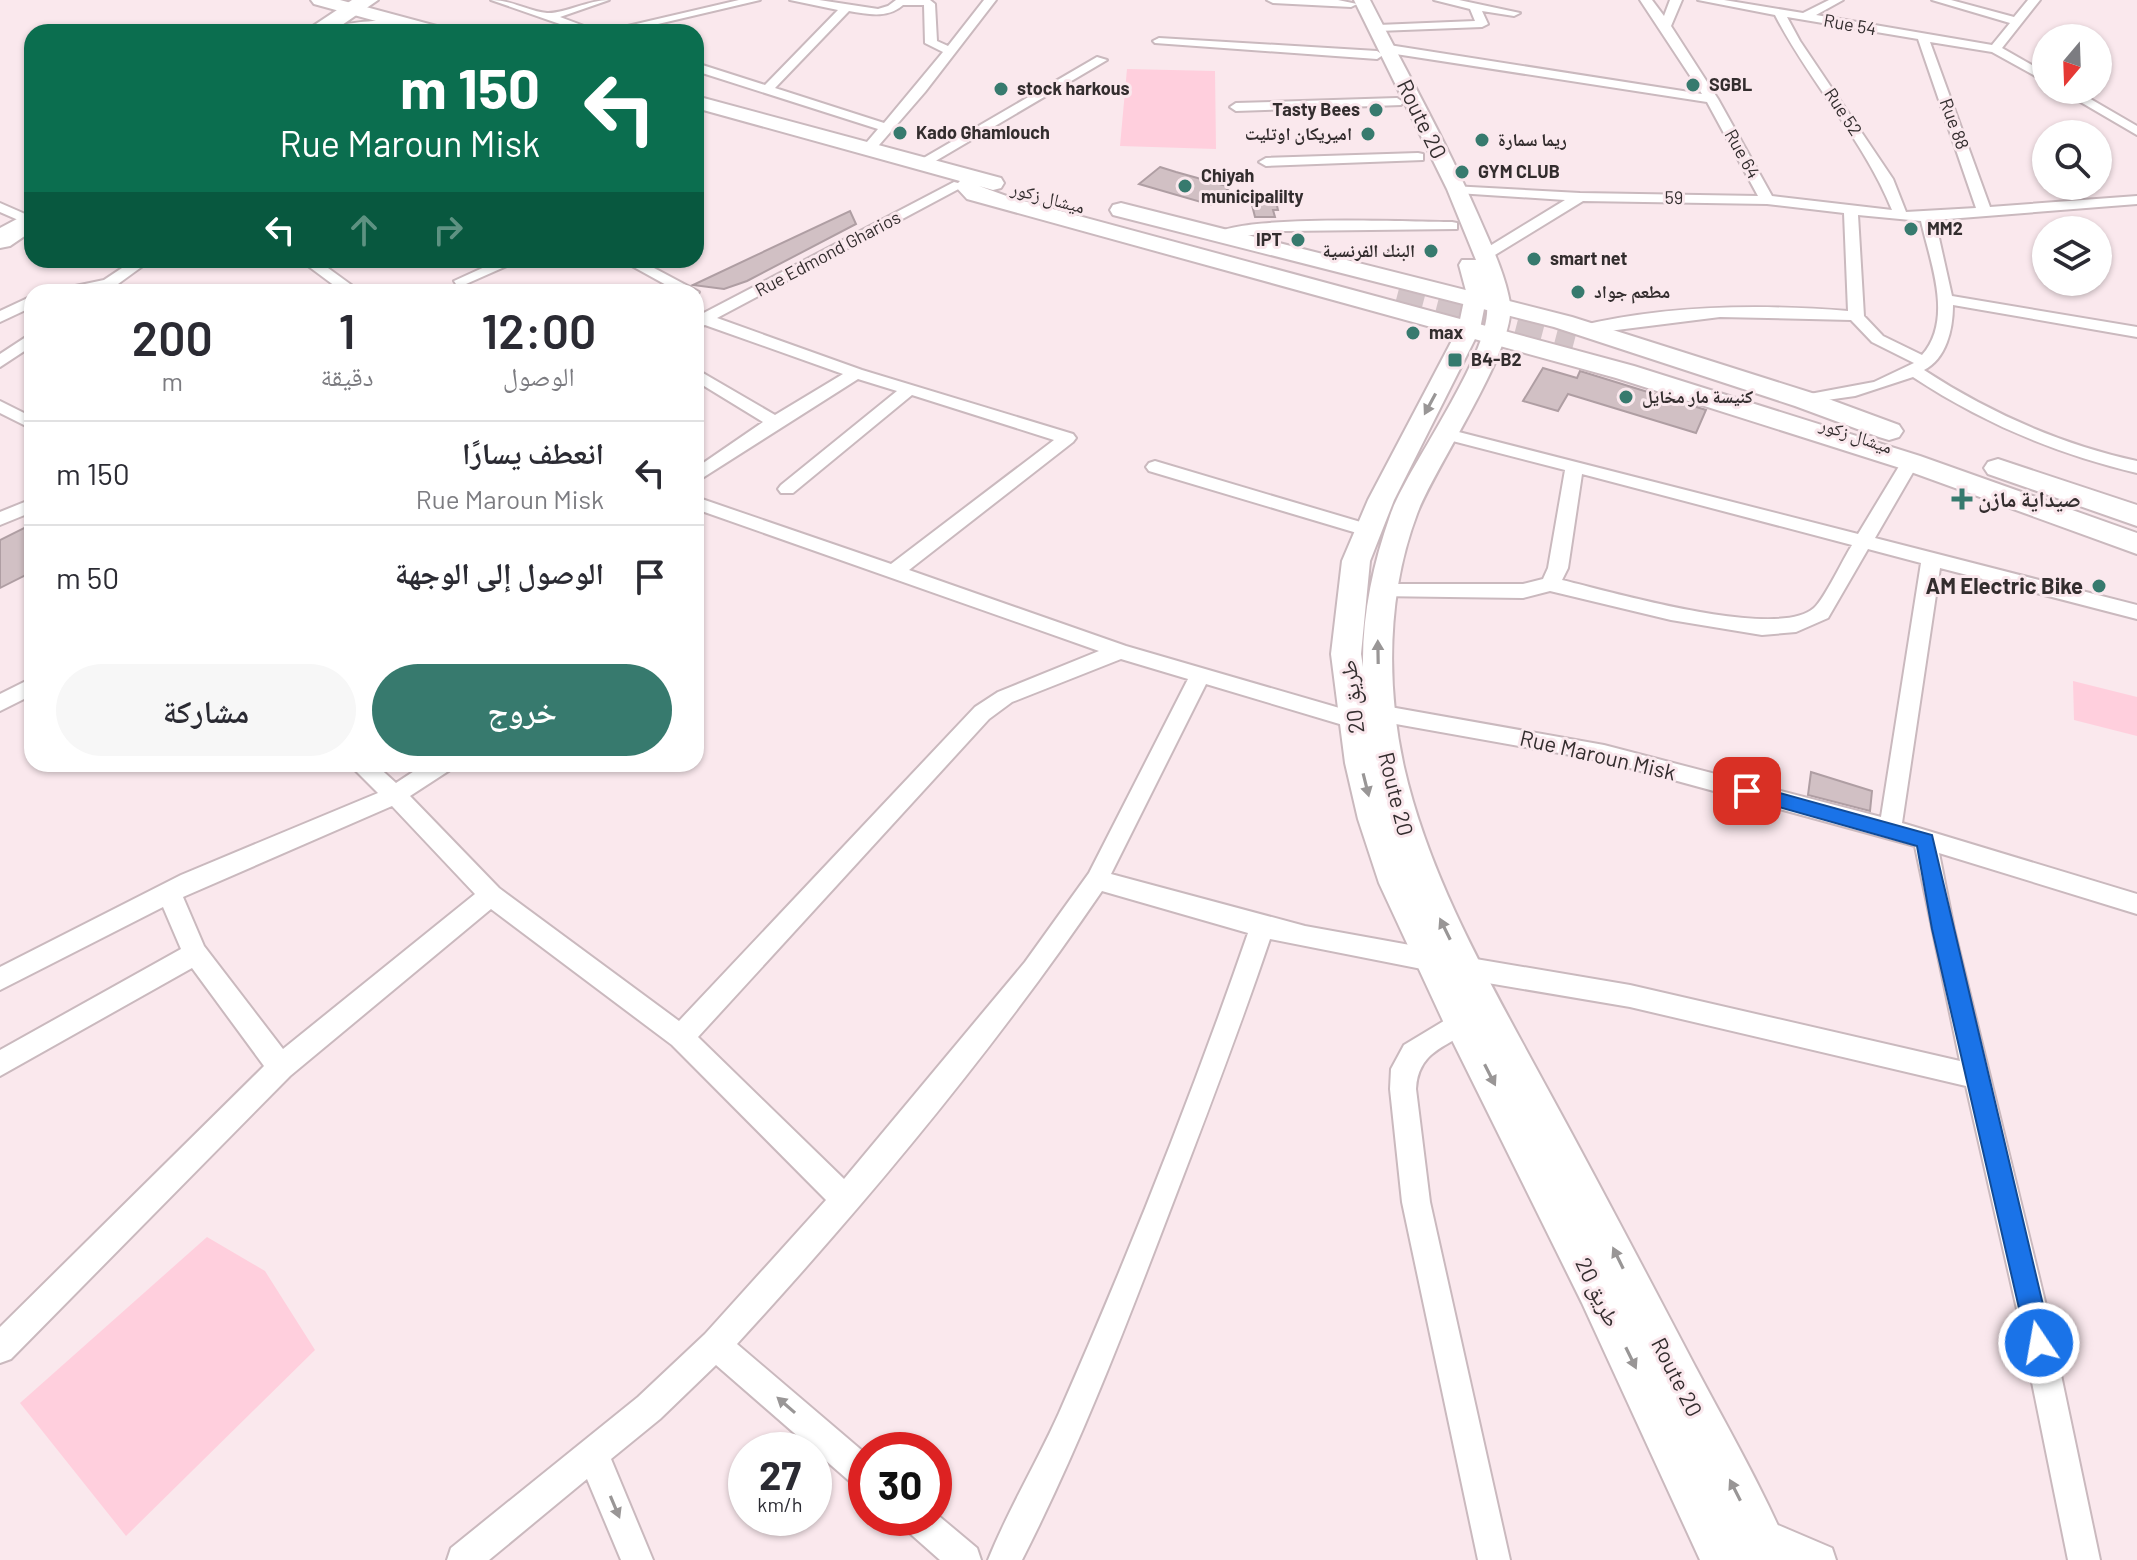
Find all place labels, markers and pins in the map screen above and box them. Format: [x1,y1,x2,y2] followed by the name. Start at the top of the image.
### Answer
[1709,73,1752,95] place label: SGBL
[1684,76,1702,94] marker: SGBL
[1017,77,1130,99] place label: stock harkous
[992,80,1010,98] marker: stock harkous
[1272,98,1360,120] place label: Tasty Bees
[1367,101,1385,119] marker: Tasty Bees
[916,121,1050,143] place label: Kado Ghamlouch
[1245,122,1352,145] place label: اميريكان اوتليت
[891,124,909,142] marker: Kado Ghamlouch
[1359,125,1377,143] marker: اميريكان اوتليت
[1498,128,1567,150] place label: ريما سمارة
[1473,131,1491,149] marker: ريما سمارة
[1478,160,1560,182] place label: GYM CLUB
[1453,163,1471,181] marker: GYM CLUB
[1201,164,1304,207] place label: Chiyah municipalilty
[1176,177,1194,195] marker: Chiyah municipalilty
[1927,217,1963,239] place label: MM2
[1902,220,1920,238] marker: MM2
[1256,228,1282,250] place label: IPT
[1289,231,1307,249] marker: IPT
[1323,239,1415,262] place label: البنك الفرنسية
[1422,242,1440,260] marker: البنك الفرنسية
[1550,247,1627,269] place label: smart net
[1525,250,1543,268] marker: smart net
[1594,280,1670,304] place label: مطعم جواد
[1569,283,1587,301] marker: مطعم جواد
[1429,321,1464,343] place label: max
[1404,324,1422,342] marker: max
[1471,348,1522,370] place label: B4-B2
[1446,351,1464,369] marker: B4-B2
[1642,385,1753,408] place label: كنيسة مار مخايل
[1617,388,1635,406] marker: كنيسة مار مخايل
[1978,485,2081,513] place label: صيداية مازن
[1953,490,1971,508] marker: صيداية مازن
[1925,572,2083,598] place label: AM Electric Bike
[2090,577,2108,595] marker: AM Electric Bike
[1713,757,1781,825] pin

